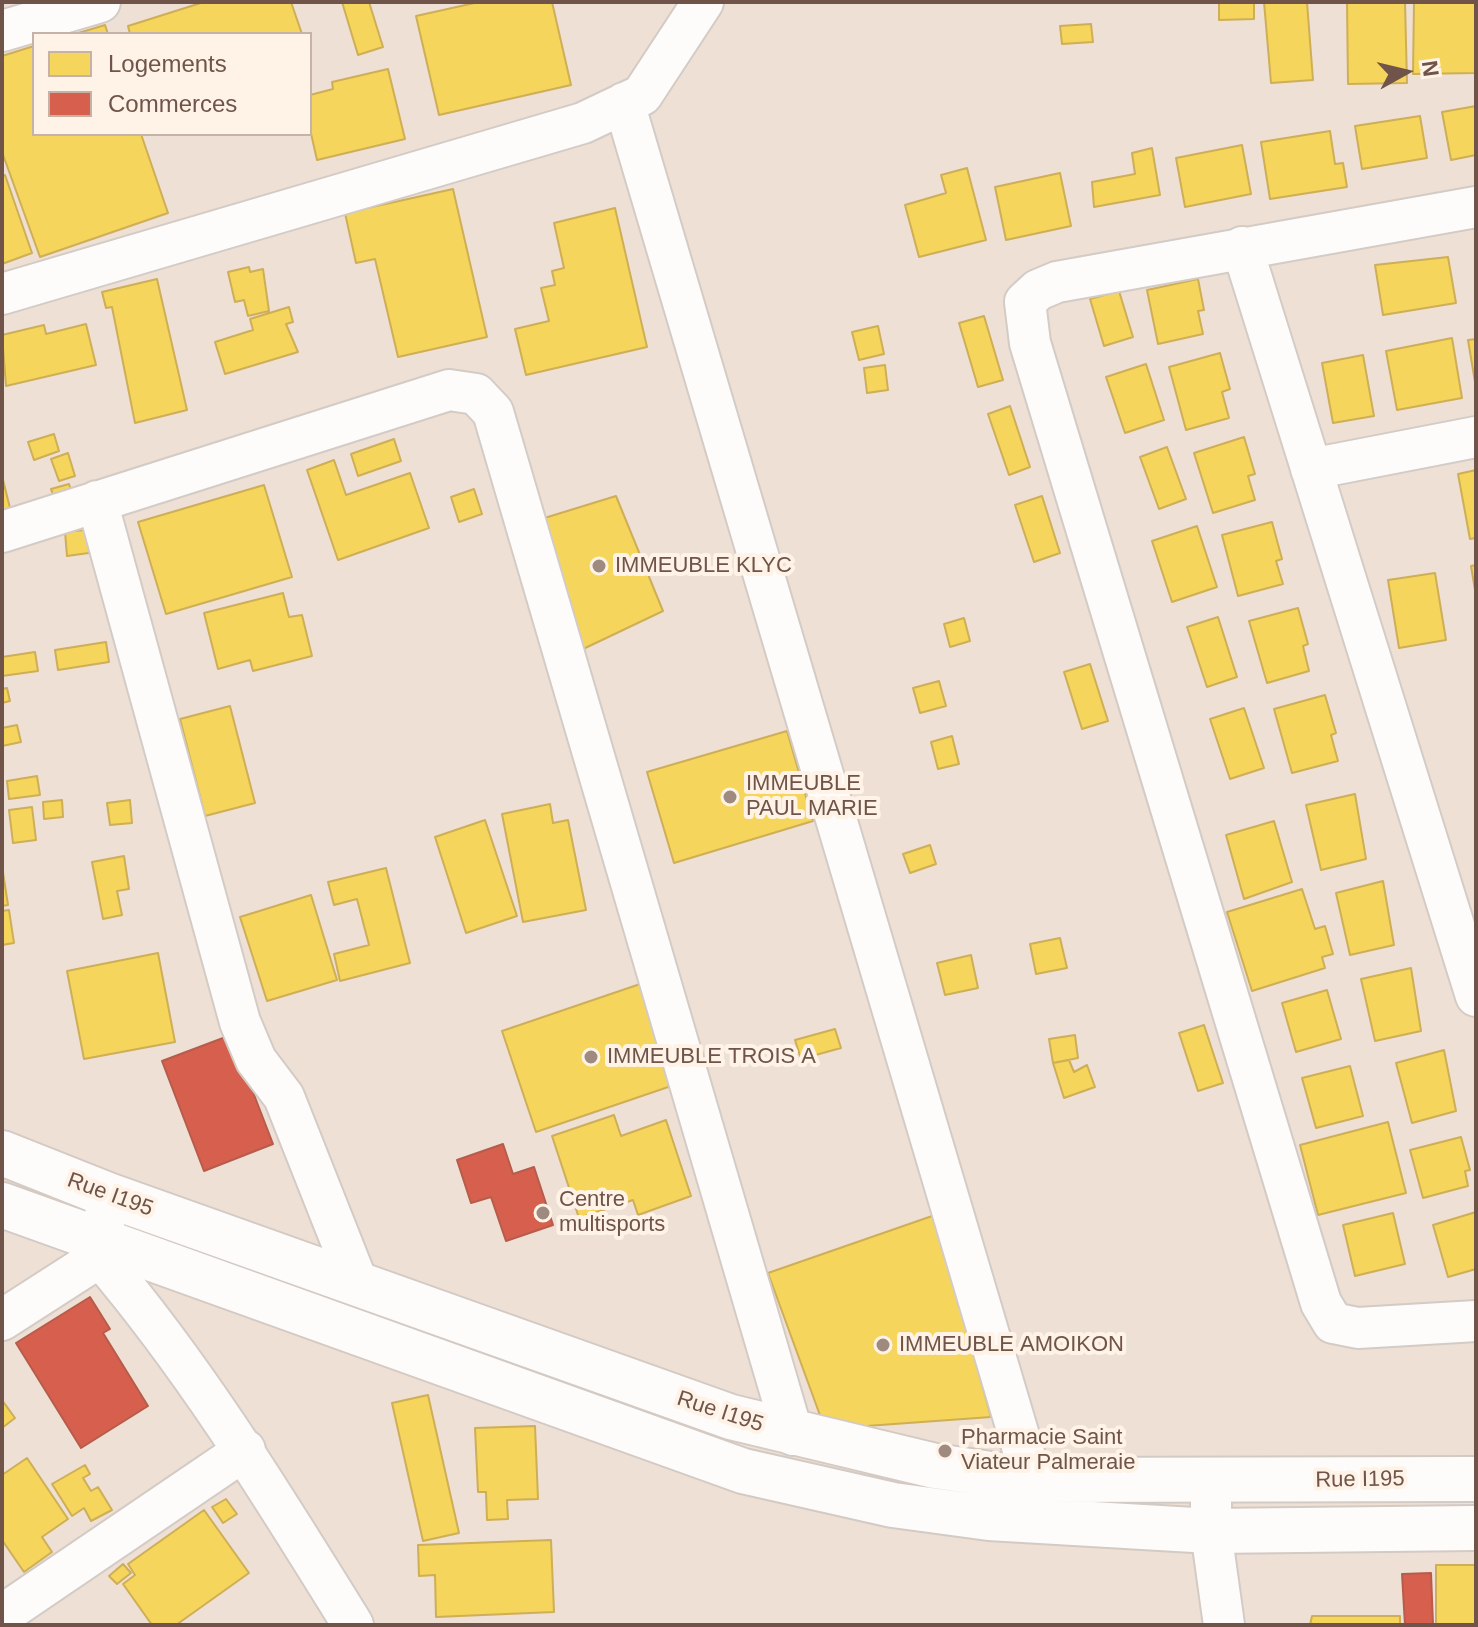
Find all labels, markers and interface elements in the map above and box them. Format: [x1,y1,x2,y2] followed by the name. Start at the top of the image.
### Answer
[32,32,312,136] legend
[1366,32,1446,112] north arrow
[108,50,227,77] text: Logements
[1417,59,1444,78] text: N
[108,90,237,117] text: Commerces
[615,553,792,579] place label: IMMEUBLE KLYC
[590,557,608,575] marker: IMMEUBLE KLYC
[746,771,878,822] place label: IMMEUBLE PAUL MARIE
[721,788,739,806] marker: IMMEUBLE PAUL MARIE
[607,1044,816,1070] place label: IMMEUBLE TROIS A
[582,1048,600,1066] marker: IMMEUBLE TROIS A
[64,1167,156,1223] street label: Rue I195
[559,1187,665,1238] place label: Centre multisports
[534,1204,552,1222] marker: Centre multisports
[899,1332,1124,1358] place label: IMMEUBLE AMOIKON
[874,1336,892,1354] marker: IMMEUBLE AMOIKON
[673,1386,767,1438] street label: Rue I195
[961,1425,1135,1476] place label: Pharmacie Saint Viateur Palmeraie
[936,1442,954,1460] marker: Pharmacie Saint Viateur Palmeraie
[1315,1466,1405,1494] street label: Rue I195

